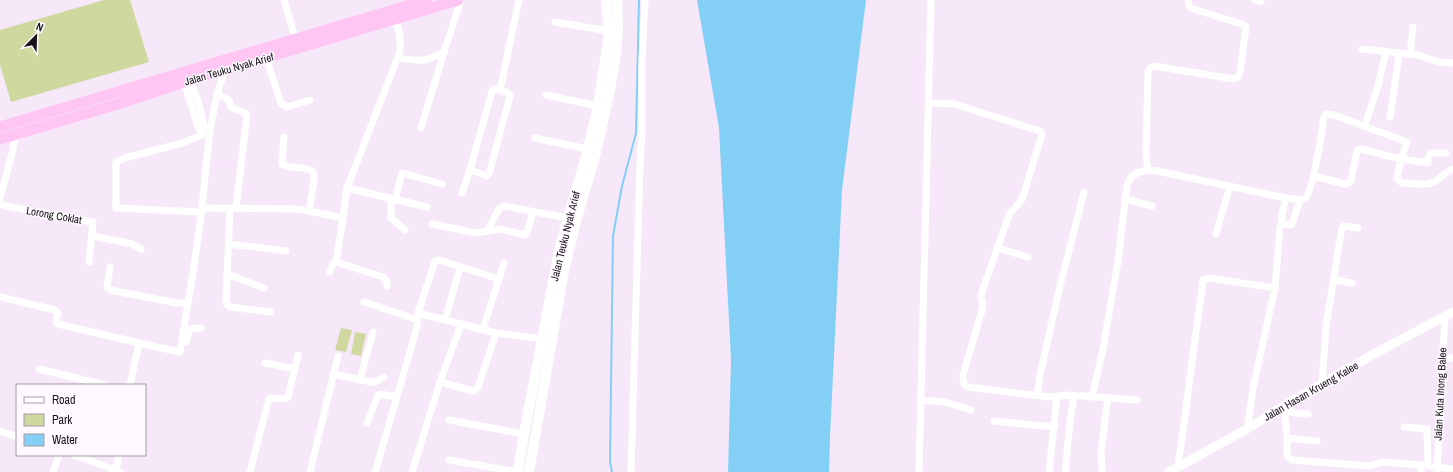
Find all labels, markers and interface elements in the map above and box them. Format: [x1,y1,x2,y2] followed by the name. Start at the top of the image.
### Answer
[16,16,56,56] north arrow
[34,19,46,35] text: N
[183,49,276,88] street label: Jalan Teuku Nyak Arief
[547,189,583,282] street label: Jalan Teuku Nyak Arief
[25,203,83,227] street label: Lorong Coklat
[1431,347,1449,441] street label: Jalan Kuta Inong Balee
[1261,358,1361,424] street label: Jalan Hasan Krueng Kalee
[16,384,146,456] legend
[52,392,76,408] text: Road
[52,412,72,428] text: Park
[52,432,79,448] text: Water

